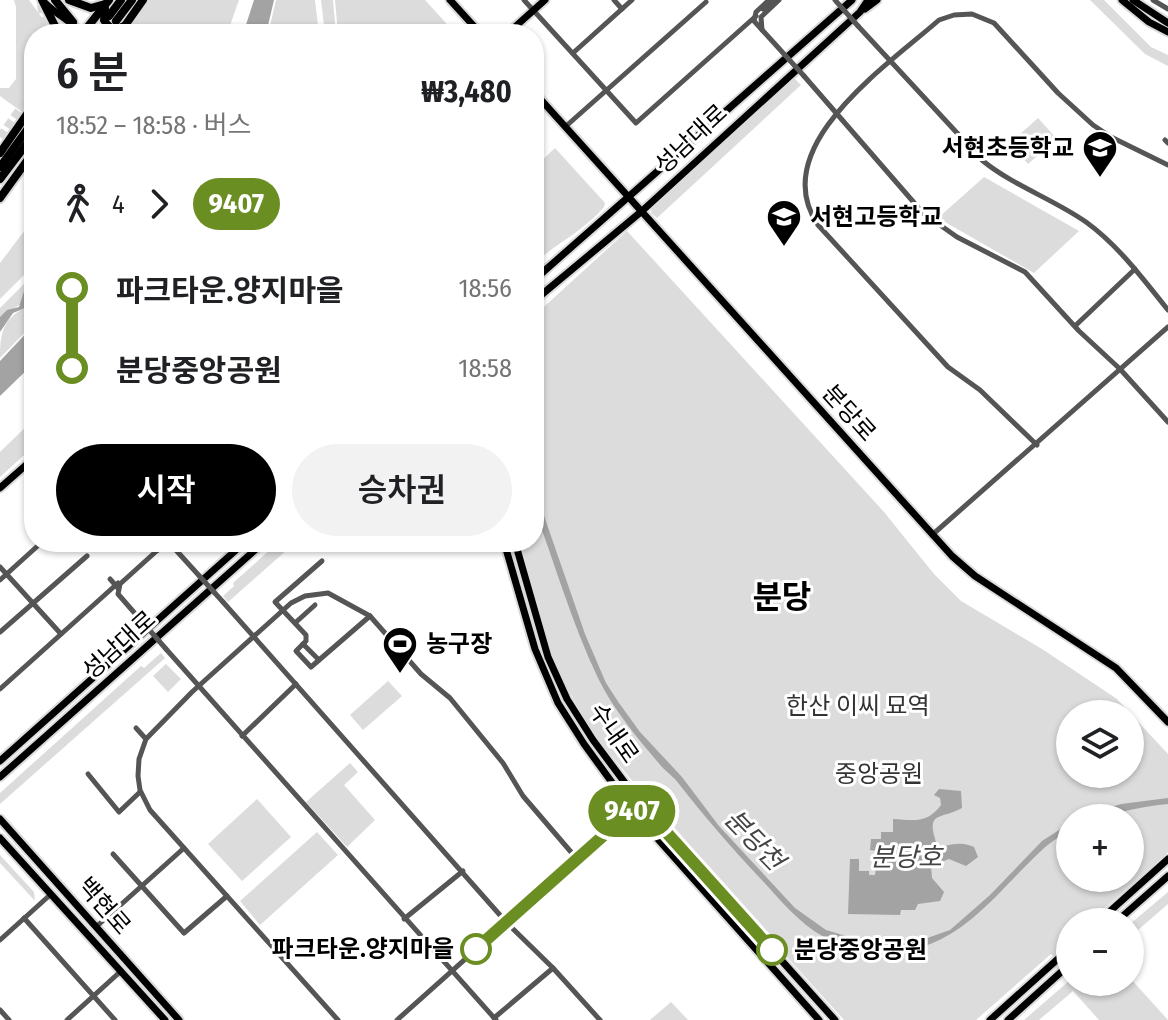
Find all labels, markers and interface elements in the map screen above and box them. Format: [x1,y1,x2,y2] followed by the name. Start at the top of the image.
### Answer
[56,47,129,100] text: 6 분
[421,74,512,110] text: ₩3,480
[649,99,733,179] street label: 성남대로
[56,110,252,141] text: 18:52 – 18:58 · 버스
[1081,129,1119,179] school or university icon: 서현초등학교
[942,134,1074,162] place label: 서현초등학교
[56,182,100,226] icon: walk
[137,182,181,226] icon: forward
[209,187,264,220] text: 9407
[112,189,125,220] text: 4
[765,198,803,248] school or university icon: 서현고등학교
[810,203,942,231] place label: 서현고등학교
[116,273,344,309] text: 파크타운.양지마을
[458,273,512,304] text: 18:56
[116,353,282,389] text: 분당중앙공원
[458,353,512,384] text: 18:58
[816,379,882,447] street label: 분당로
[56,444,276,536] button: 시작
[292,444,512,536] button: 승차권
[753,578,811,616] district label: 분당
[77,605,161,685] street label: 성남대로
[381,625,419,675] sports icon: 농구장
[426,630,492,658] place label: 농구장
[786,692,930,720] park label: 한산 이씨 묘역
[584,698,644,768] street label: 수내로
[1056,700,1144,996] map controls
[1056,700,1144,788] button: layers
[835,760,923,788] park label: 중앙공원
[576,785,688,837] line badge: 9407
[604,794,660,827] text: 9407
[718,803,792,879] water label: 분당천
[1056,804,1144,892] button: +
[870,842,944,873] water label: 분당호
[72,872,136,940] street label: 백현로
[1056,908,1144,996] button: −
[461,934,491,964] marker: 파크타운.양지마을
[272,935,454,963] place label: 파크타운.양지마을
[757,935,787,965] marker: 분당중앙공원
[794,936,926,964] place label: 분당중앙공원

